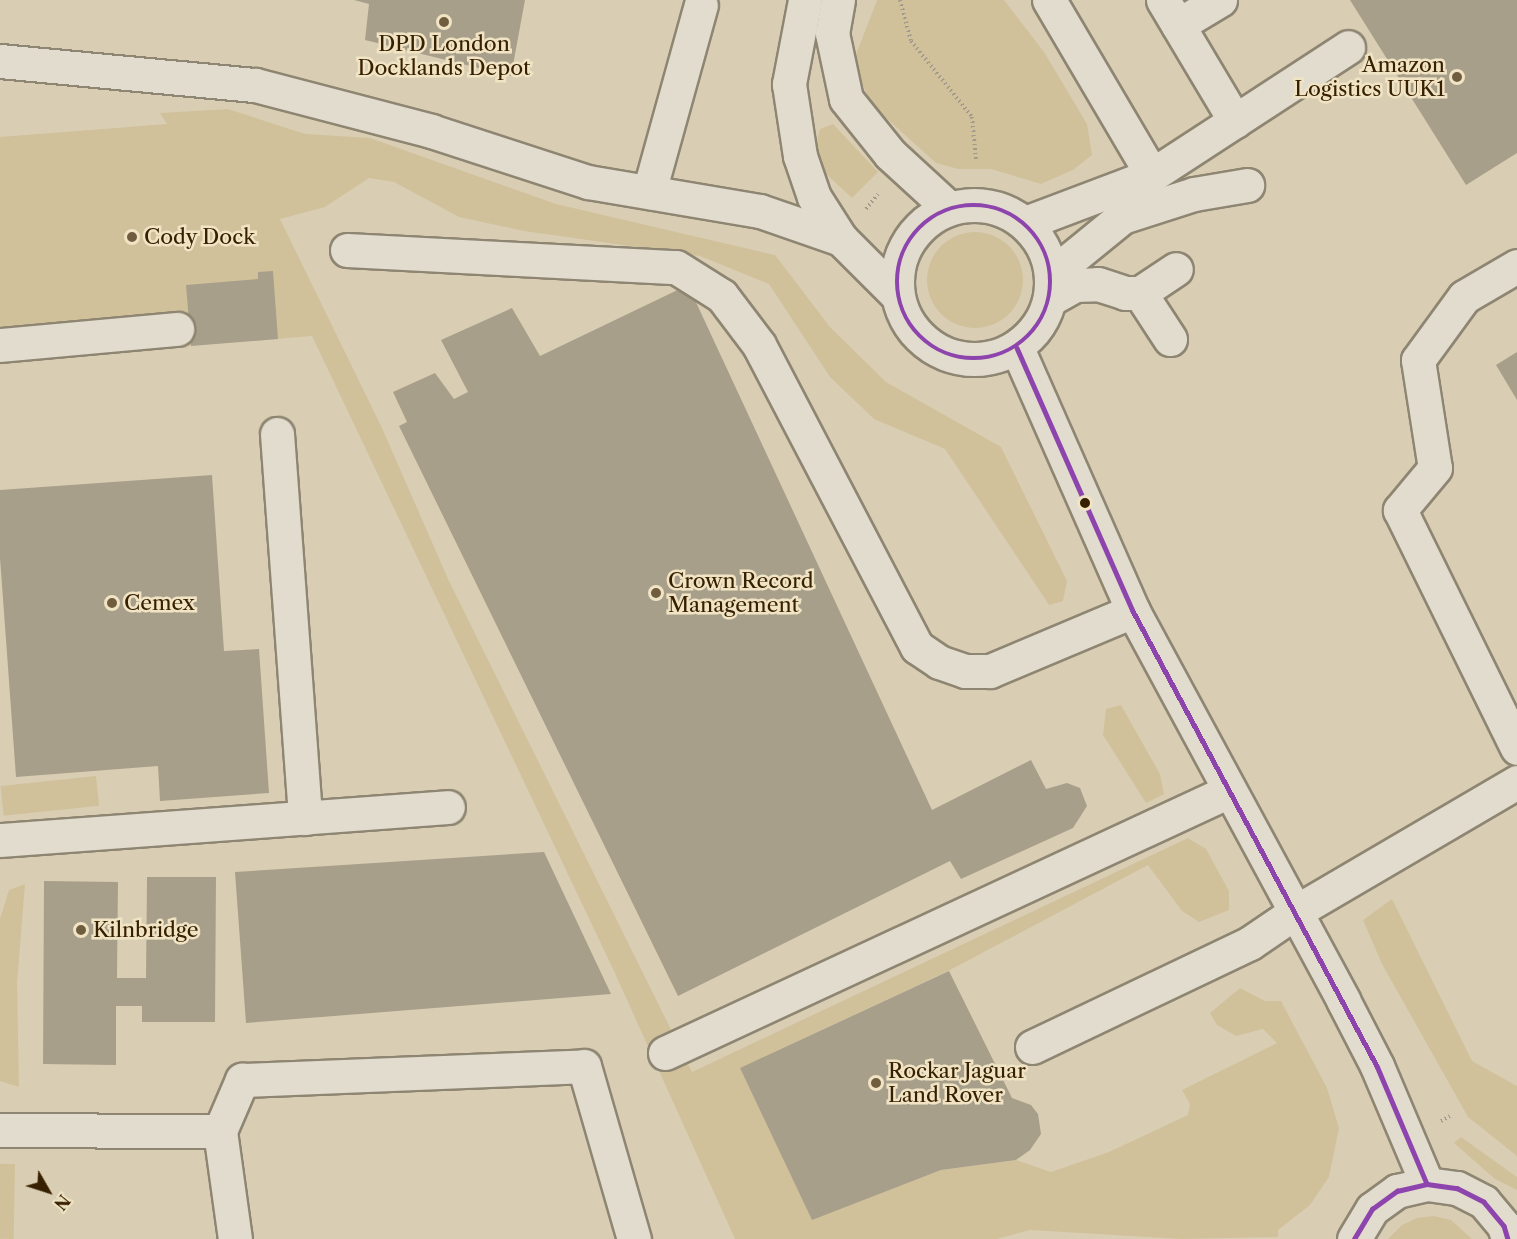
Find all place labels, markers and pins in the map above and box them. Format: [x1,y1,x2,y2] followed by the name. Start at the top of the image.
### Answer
[437,15,451,29] marker: DPD London Docklands Depot
[357,31,531,81] place label: DPD London Docklands Depot
[1294,52,1445,102] place label: Amazon Logistics UUK1
[1450,70,1464,84] marker: Amazon Logistics UUK1
[144,224,256,250] place label: Cody Dock
[125,230,139,244] marker: Cody Dock
[1079,497,1091,509] unlabelled marker
[668,568,813,618] place label: Crown Record Management
[649,586,663,600] marker: Crown Record Management
[124,590,195,616] place label: Cemex
[105,596,119,610] marker: Cemex
[93,917,199,943] place label: Kilnbridge
[74,923,88,937] marker: Kilnbridge
[888,1058,1026,1108] place label: Rockar Jaguar Land Rover
[869,1076,883,1090] marker: Rockar Jaguar Land Rover

